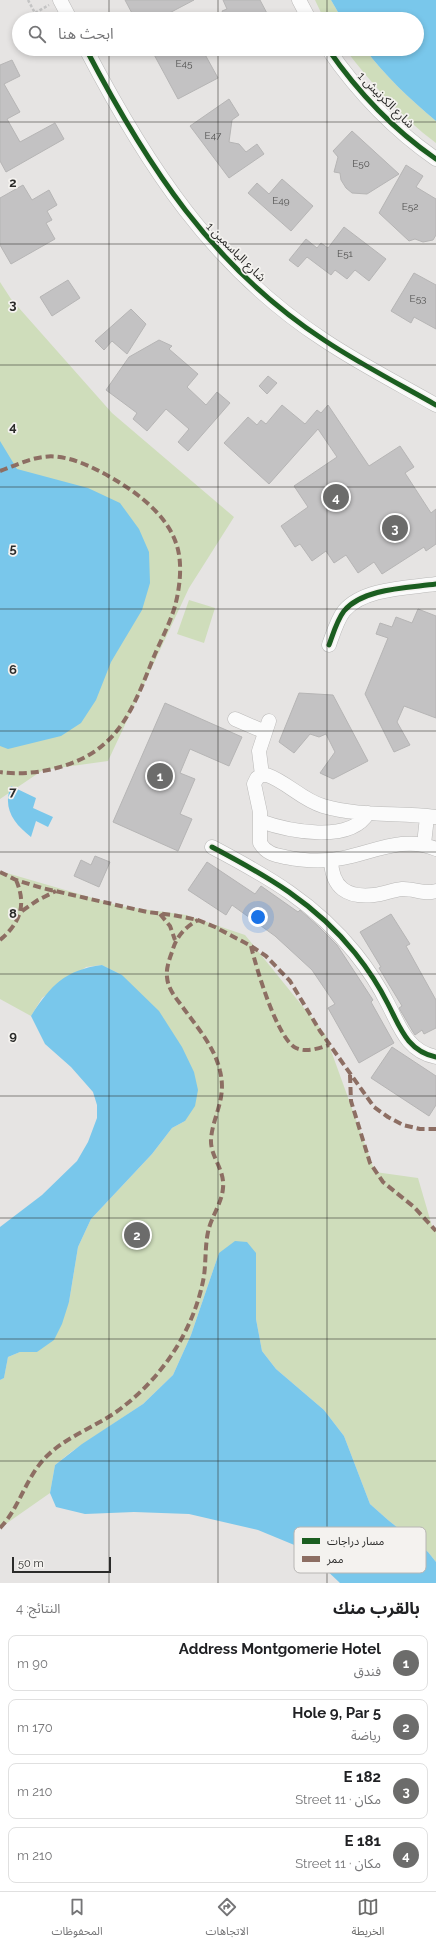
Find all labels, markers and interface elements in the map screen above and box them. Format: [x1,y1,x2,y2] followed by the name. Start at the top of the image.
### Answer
[12,12,424,56] search box
[26,23,48,45] icon: search
[58,25,114,43] text: ابحث هنا
[176,58,193,69] house number: E45
[353,69,417,133] street label: شارع الكرنيش 1
[205,130,222,141] house number: E47
[352,158,370,169] house number: E50
[9,175,17,190] text: 2
[272,195,290,206] house number: E49
[402,201,418,212] house number: E52
[202,219,269,286] street label: شارع الياسمين 1
[337,248,354,259] house number: E51
[410,293,426,304] house number: E53
[9,297,17,312] text: 3
[9,419,17,434] text: 4
[323,482,349,512] pin: 4
[382,513,408,543] pin: 3
[9,541,17,556] text: 5
[9,662,17,677] text: 6
[147,761,173,791] pin: 1
[9,784,17,799] text: 7
[9,906,17,921] text: 8
[248,907,268,927] your location
[9,1028,17,1043] text: 9
[124,1220,150,1250] pin: 2
[294,1527,426,1573] legend
[327,1535,385,1548] text: مسار دراجات
[326,1553,344,1566] text: ممر
[12,1555,111,1574] scale bar
[18,1557,44,1570] text: 50 m
[333,1598,420,1618] text: بالقرب منك
[16,1601,60,1616] text: النتائج: 4
[179,1640,381,1658] text: Address Montgomerie Hotel
[17,1656,48,1671] text: 90 m
[403,1656,409,1671] text: 1
[354,1664,381,1679] text: فندق
[292,1704,381,1722] text: Hole 9, Par 5
[17,1720,53,1735] text: 170 m
[402,1720,410,1735] text: 2
[351,1728,381,1743] text: رياضة
[343,1768,381,1786] text: E 182
[17,1784,53,1799] text: 210 m
[402,1784,410,1799] text: 3
[295,1792,381,1807] text: مكان · 11 Street
[345,1832,381,1850] text: E 181
[17,1848,53,1863] text: 210 m
[402,1848,410,1863] text: 4
[295,1856,381,1871] text: مكان · 11 Street
[52,1896,103,1943] tab: المحفوظات
[206,1896,249,1943] tab: الاتجاهات
[352,1896,385,1943] tab: الخريطة

